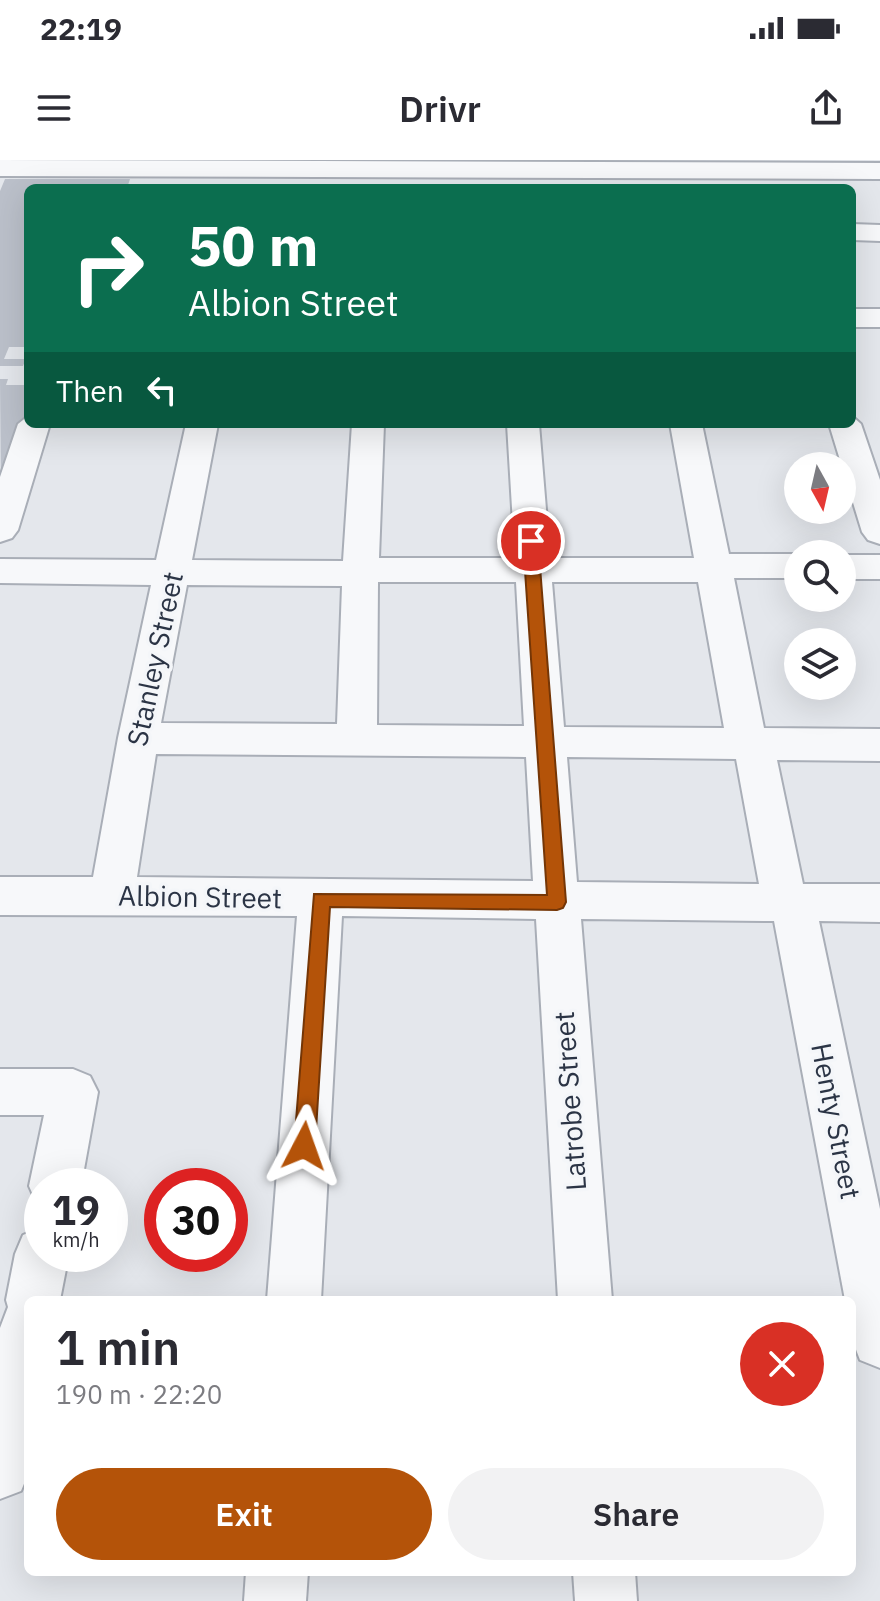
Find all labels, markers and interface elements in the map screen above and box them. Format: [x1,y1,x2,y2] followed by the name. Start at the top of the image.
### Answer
[40,9,122,48] text: 22:19
[399,85,481,132] text: Drivr
[32,86,76,130] icon: menu
[804,86,848,130] icon: share
[188,209,318,281] text: 50 m
[56,216,160,320] icon: right
[188,279,399,326] text: Albion Street
[140,368,184,412] icon: left
[56,371,124,410] text: Then
[784,452,856,524] north arrow
[784,452,856,700] map controls
[497,507,565,575] pin
[509,519,553,563] icon: arrive
[784,540,856,612] button: search
[118,568,191,749] street label: Stanley Street
[784,628,856,700] button: layers
[118,877,282,916] street label: Albion Street
[545,1010,594,1192] street label: Latrobe Street
[803,1040,870,1202] street label: Henty Street
[262,1104,346,1188] position arrow
[144,1168,248,1272] speed limit sign: 30
[52,1184,100,1236] text: 19
[52,1226,100,1253] text: km/h
[56,1316,180,1378] text: 1 min
[740,1322,824,1406] button: close
[56,1377,222,1411] text: 190 m · 22:20
[56,1468,432,1560] button: Exit
[448,1468,824,1560] button: Share

